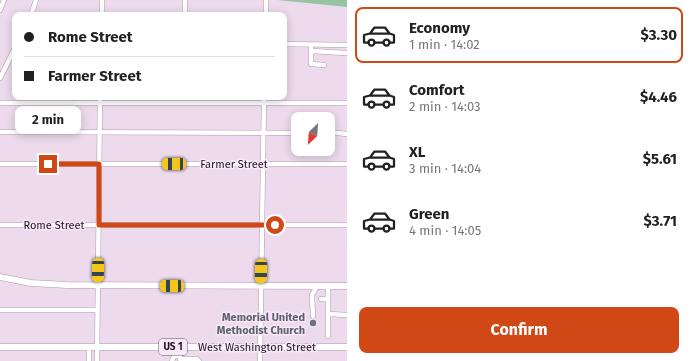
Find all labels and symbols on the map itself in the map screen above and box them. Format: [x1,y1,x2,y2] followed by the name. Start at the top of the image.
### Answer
[15,106,81,134] callout: 2 min
[291,112,335,156] north arrow
[39,155,57,173] route end
[162,158,186,170] car
[200,158,268,171] street label: Farmer Street
[266,216,284,234] route start
[23,219,85,232] street label: Rome Street
[92,258,104,282] car
[255,259,267,283] car
[160,280,184,292] car
[217,311,305,337] place label: Memorial United Methodist Church
[308,318,318,328] marker: Memorial United Methodist Church
[159,339,187,355] road number: US 1
[198,341,316,354] street label: West Washington Street

